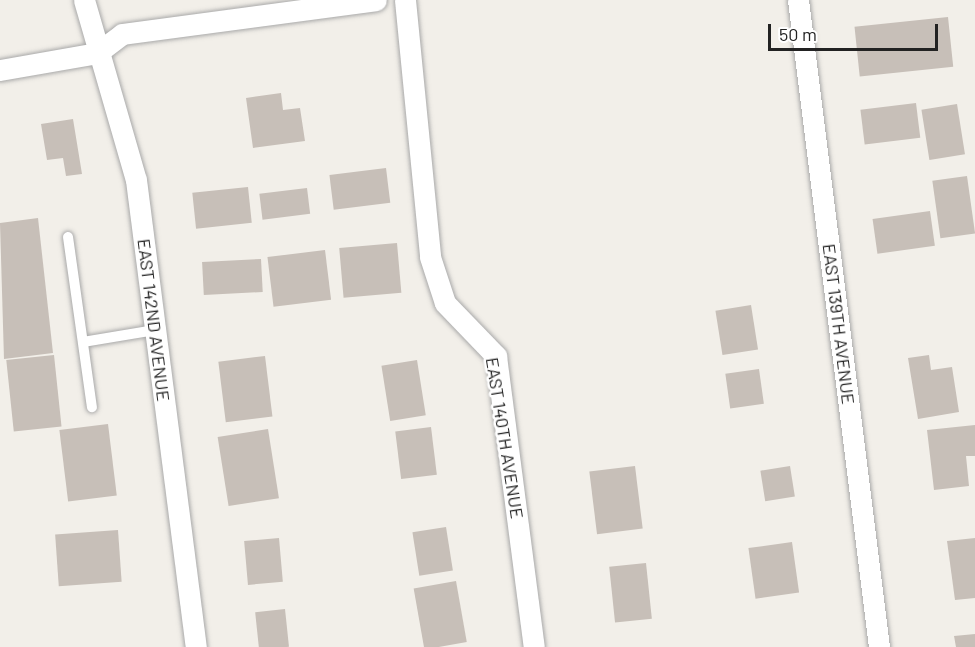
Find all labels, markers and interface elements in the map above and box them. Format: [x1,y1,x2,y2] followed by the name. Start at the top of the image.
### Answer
[771,12,940,50] scale bar
[779,23,817,45] text: 50 m
[133,237,175,403] street label: EAST 142ND AVENUE
[818,242,860,406] street label: EAST 139TH AVENUE
[482,356,528,520] street label: EAST 140TH AVENUE

